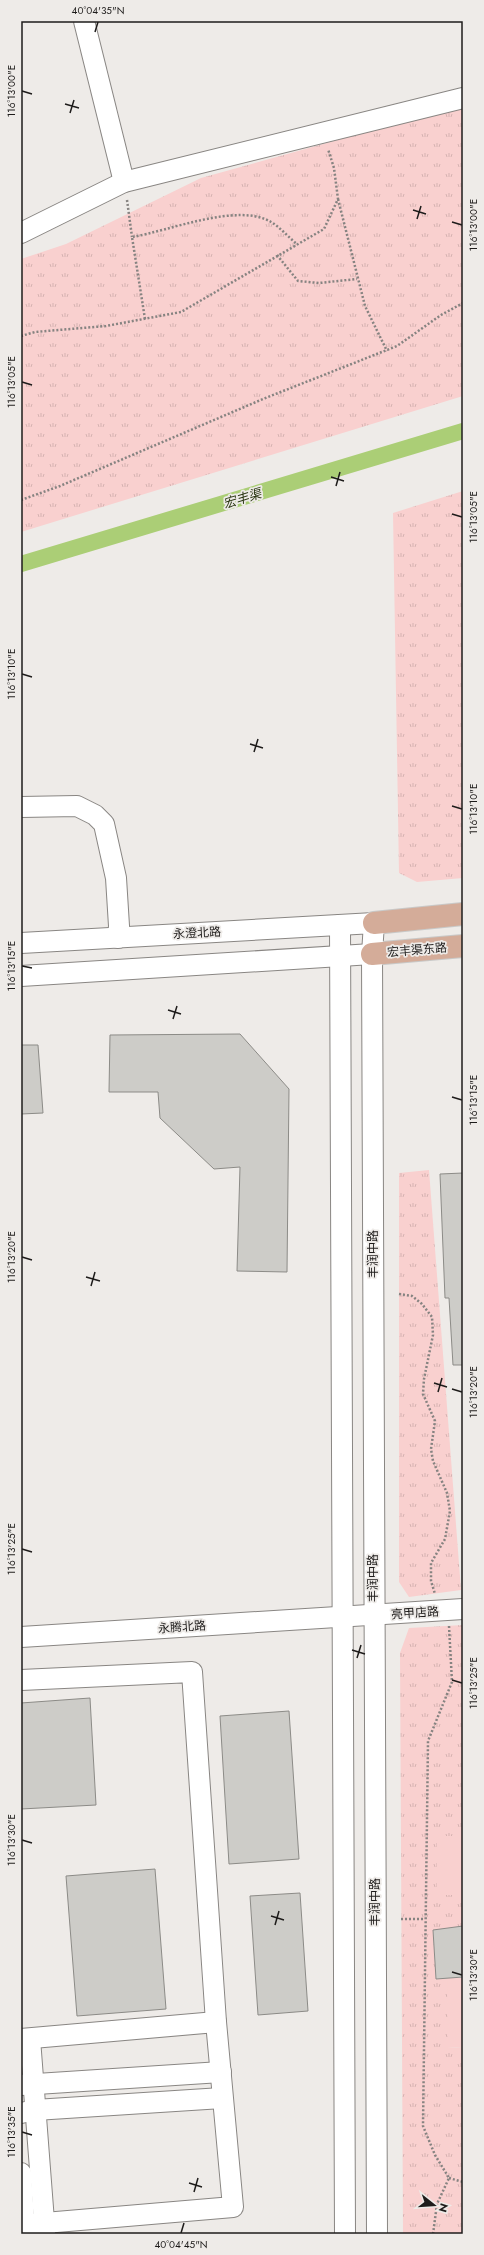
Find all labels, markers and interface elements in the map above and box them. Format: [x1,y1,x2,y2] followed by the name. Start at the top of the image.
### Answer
[72,3,124,18] text: 40°04'35"N
[4,65,19,117] text: 116°13'00"E
[466,199,481,251] text: 116°13'00"E
[4,356,19,408] text: 116°13'05"E
[221,483,265,513] water label: 宏丰渠
[466,491,481,543] text: 116°13'05"E
[4,649,19,700] text: 116°13'10"E
[466,784,481,835] text: 116°13'10"E
[173,923,221,943] street label: 永澄北路
[386,938,448,962] street label: 宏丰渠东路
[4,941,19,991] text: 116°13'15"E
[466,1075,481,1125] text: 116°13'15"E
[364,1230,382,1278] street label: 丰润中路
[4,1231,19,1283] text: 116°13'20"E
[466,1366,481,1418] text: 116°13'20"E
[4,1523,19,1575] text: 116°13'25"E
[364,1554,382,1602] street label: 丰润中路
[390,1602,440,1624] street label: 亮甲店路
[157,1616,207,1638] street label: 永腾北路
[466,1657,481,1709] text: 116°13'25"E
[4,1814,19,1866] text: 116°13'30"E
[366,1878,384,1926] street label: 丰润中路
[466,1949,481,2001] text: 116°13'30"E
[4,2106,19,2158] text: 116°13'35"E
[414,2185,454,2225] north arrow
[435,2201,452,2214] text: N
[154,2237,208,2252] text: 40°04'45"N

